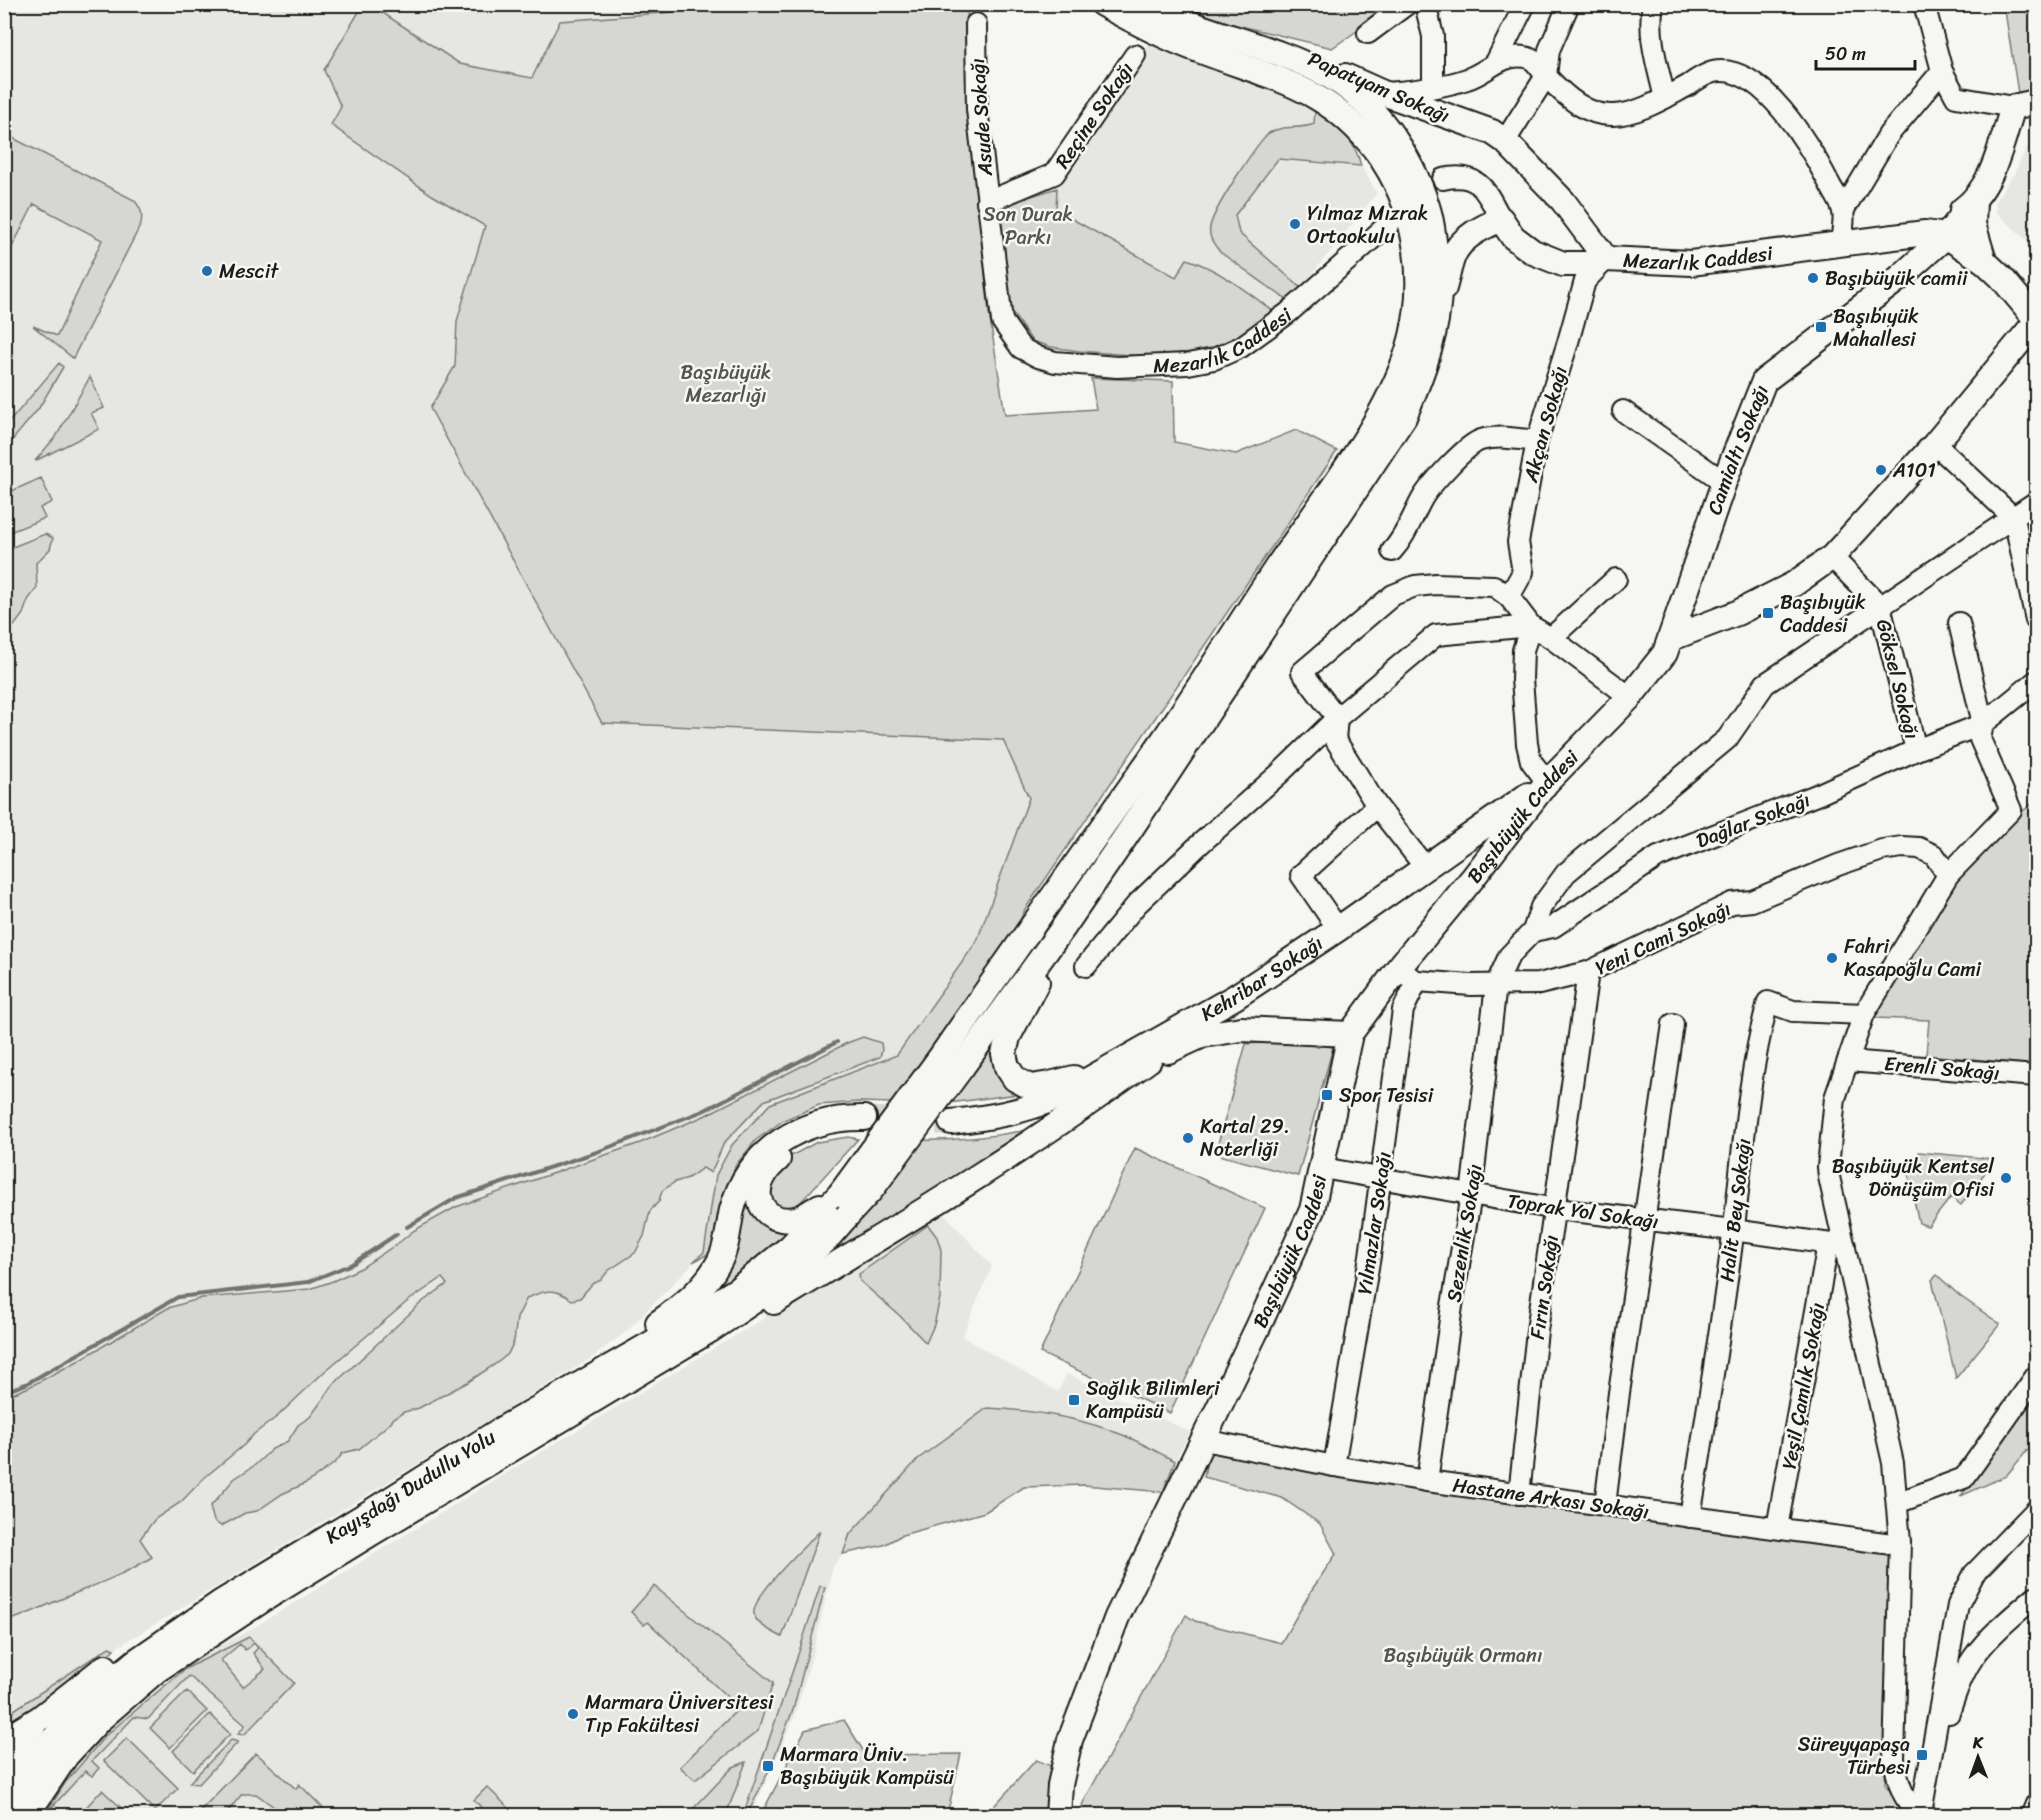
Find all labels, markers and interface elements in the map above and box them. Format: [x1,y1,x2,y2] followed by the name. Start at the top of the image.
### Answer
[1816,33,1915,71] scale bar
[1825,38,1866,70] text: 50 m
[1302,42,1455,133] street label: Papatyam Sokağı
[1046,55,1143,176] street label: Reçine Sokağı
[960,57,1003,178] street label: Asude Sokağı
[1307,196,1428,254] place label: Yılmaz Mızrak Ortaokulu
[983,197,1073,255] park label: Son Durak Parkı
[1288,217,1302,231] marker: Yılmaz Mızrak Ortaokulu
[1622,236,1775,281] street label: Mezarlık Caddesi
[219,254,279,289] place label: Mescit
[1825,261,1968,296] place label: Başıbüyük camii
[200,264,214,278] marker: Mescit
[1806,271,1820,285] marker: Başıbüyük camii
[1153,298,1300,383] street label: Mezarlık Caddesi
[1833,299,1919,357] place label: Başıbıyük Mahallesi
[1814,320,1828,334] marker: Başıbıyük Mahallesi
[681,355,771,413] park label: Başıbüyük Mezarlığı
[1513,362,1578,487] street label: Akçan Sokağı
[1697,380,1779,520] street label: Camialtı Sokağı
[1892,453,1936,488] place label: A101
[1874,463,1888,477] marker: A101
[1780,585,1866,643] place label: Başıbıyük Caddesi
[1761,606,1775,620] marker: Başıbıyük Caddesi
[1866,615,1929,743] street label: Göksel Sokağı
[1458,741,1588,891] street label: Başıbüyük Caddesi
[1691,783,1815,858] street label: Dağlar Sokağı
[1589,892,1737,985] street label: Yeni Cami Sokağı
[1194,926,1330,1031] street label: Kehribar Sokağı
[1844,929,1981,987] place label: Fahri Kasapoğlu Cami
[1825,951,1839,965] marker: Fahri Kasapoğlu Cami
[1883,1046,2001,1091] street label: Erenli Sokağı
[1339,1078,1435,1113] place label: Spor Tesisi
[1320,1088,1334,1102] marker: Spor Tesisi
[1200,1109,1290,1167] place label: Kartal 29. Noterliği
[1181,1131,1195,1145] marker: Kartal 29. Noterliği
[1709,1136,1762,1284] street label: Halit Bey Sokağı
[1347,1149,1402,1297] street label: Yılmazlar Sokağı
[1832,1149,1995,1207] place label: Başıbüyük Kentsel Dönüşüm Ofisi
[1436,1161,1493,1305] street label: Sezenlik Sokağı
[1243,1171,1337,1334] street label: Başıbüyük Caddesi
[1999,1171,2013,1185] marker: Başıbüyük Kentsel Dönüşüm Ofisi
[1505,1184,1661,1239] street label: Toprak Yol Sokağı
[1520,1233,1569,1342] street label: Fırın Sokağı
[1772,1300,1835,1472] street label: Yeşil Çamlık Sokağı
[1086,1371,1221,1429] place label: Sağlık Bilimleri Kampüsü
[1067,1393,1081,1407] marker: Sağlık Bilimleri Kampüsü
[318,1420,503,1554] street label: Kayışdağı Dudullu Yolu
[1451,1467,1651,1530] street label: Hastane Arkası Sokağı
[1384,1638,1542,1673] park label: Başıbüyük Ormanı
[585,1685,775,1743] place label: Marmara Üniversitesi Tıp Fakültesi
[566,1707,580,1721] marker: Marmara Üniversitesi Tıp Fakültesi
[1798,1727,1911,1785] place label: Süreyyapaşa Türbesi
[1948,1727,2008,1787] north arrow
[1972,1728,1984,1757] text: K
[780,1737,954,1795] place label: Marmara Üniv. Başıbüyük Kampüsü
[1915,1748,1929,1762] marker: Süreyyapaşa Türbesi
[761,1759,775,1773] marker: Marmara Üniv. Başıbüyük Kampüsü

